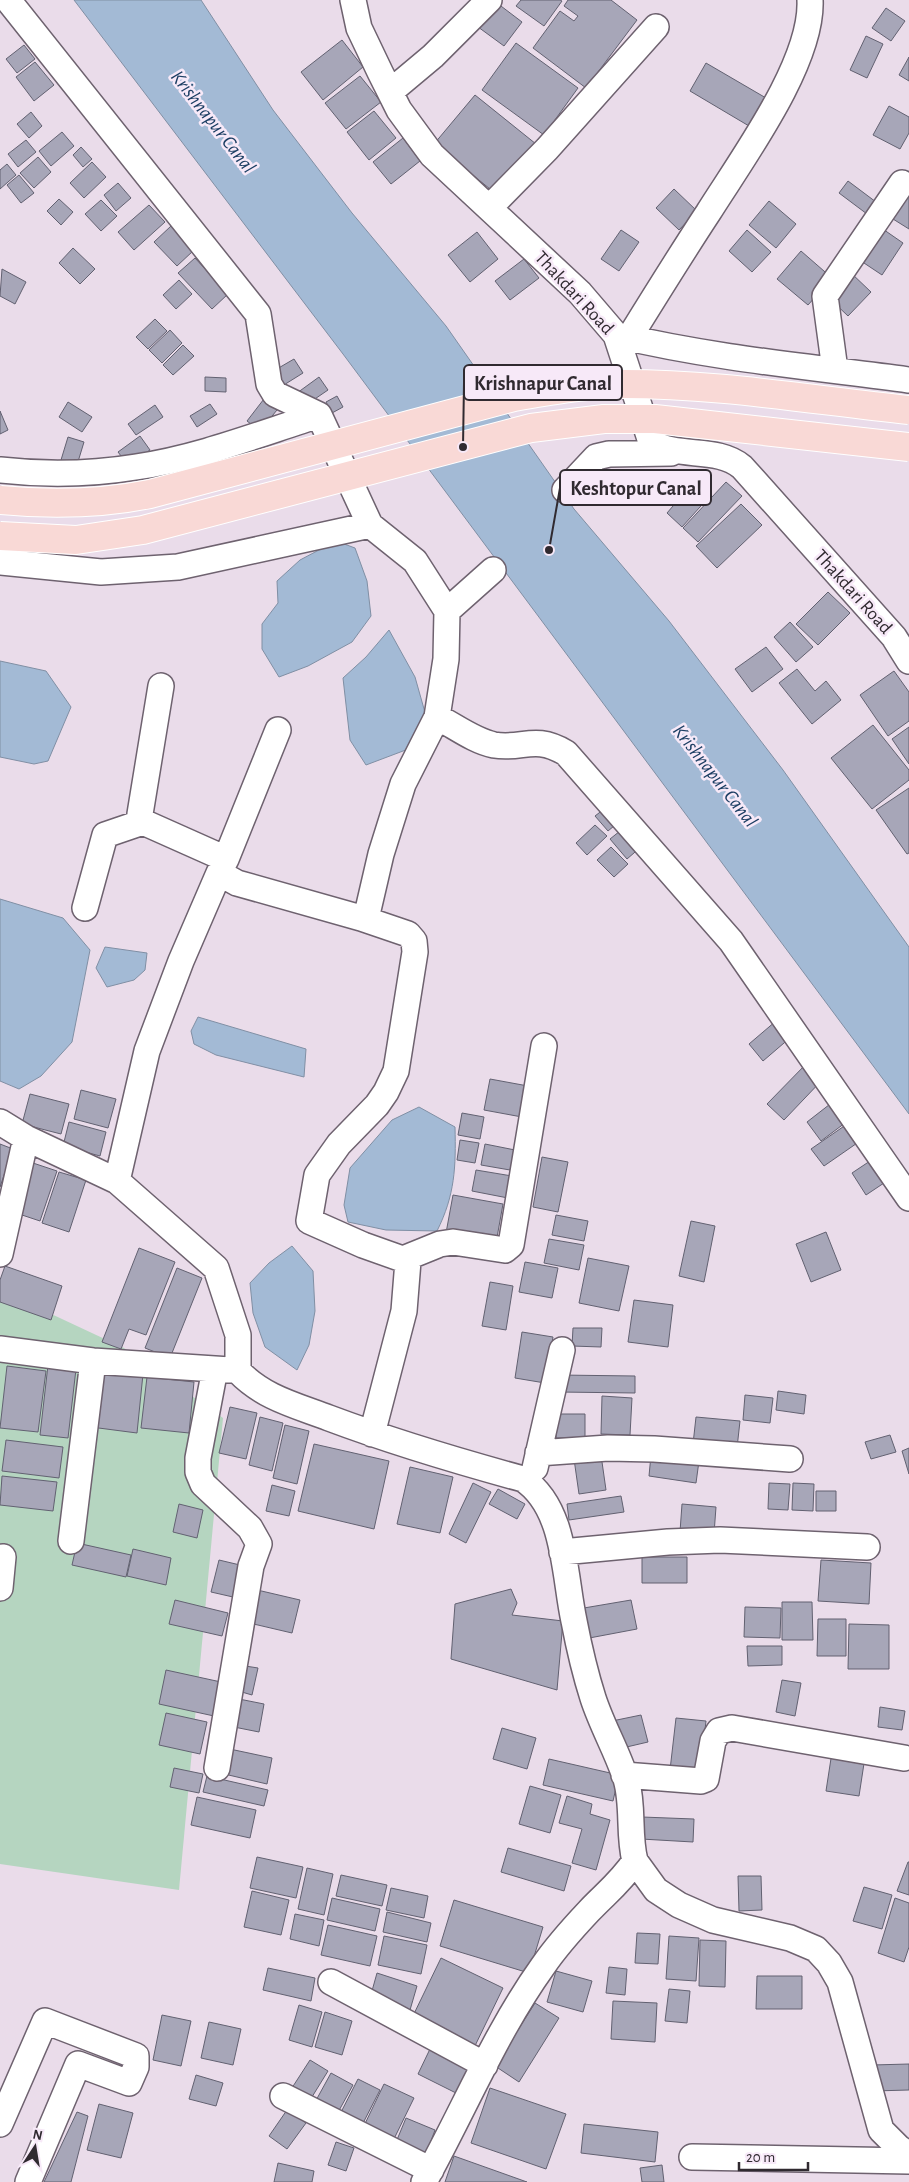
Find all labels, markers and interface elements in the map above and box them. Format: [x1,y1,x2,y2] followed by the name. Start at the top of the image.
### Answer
[167,67,259,177] water label: Krishnapur Canal
[531,248,617,338] street label: Thakdari Road
[464,365,622,400] callout: Krishnapur Canal
[474,374,612,394] text: Krishnapur Canal
[560,470,711,505] callout: Keshtopur Canal
[570,479,702,499] text: Keshtopur Canal
[810,546,896,638] street label: Thakdari Road
[669,721,761,831] water label: Krishnapur Canal
[10,2122,60,2172] north arrow
[31,2127,44,2143] text: N
[739,2140,808,2172] scale bar
[746,2150,775,2165] text: 20 m

